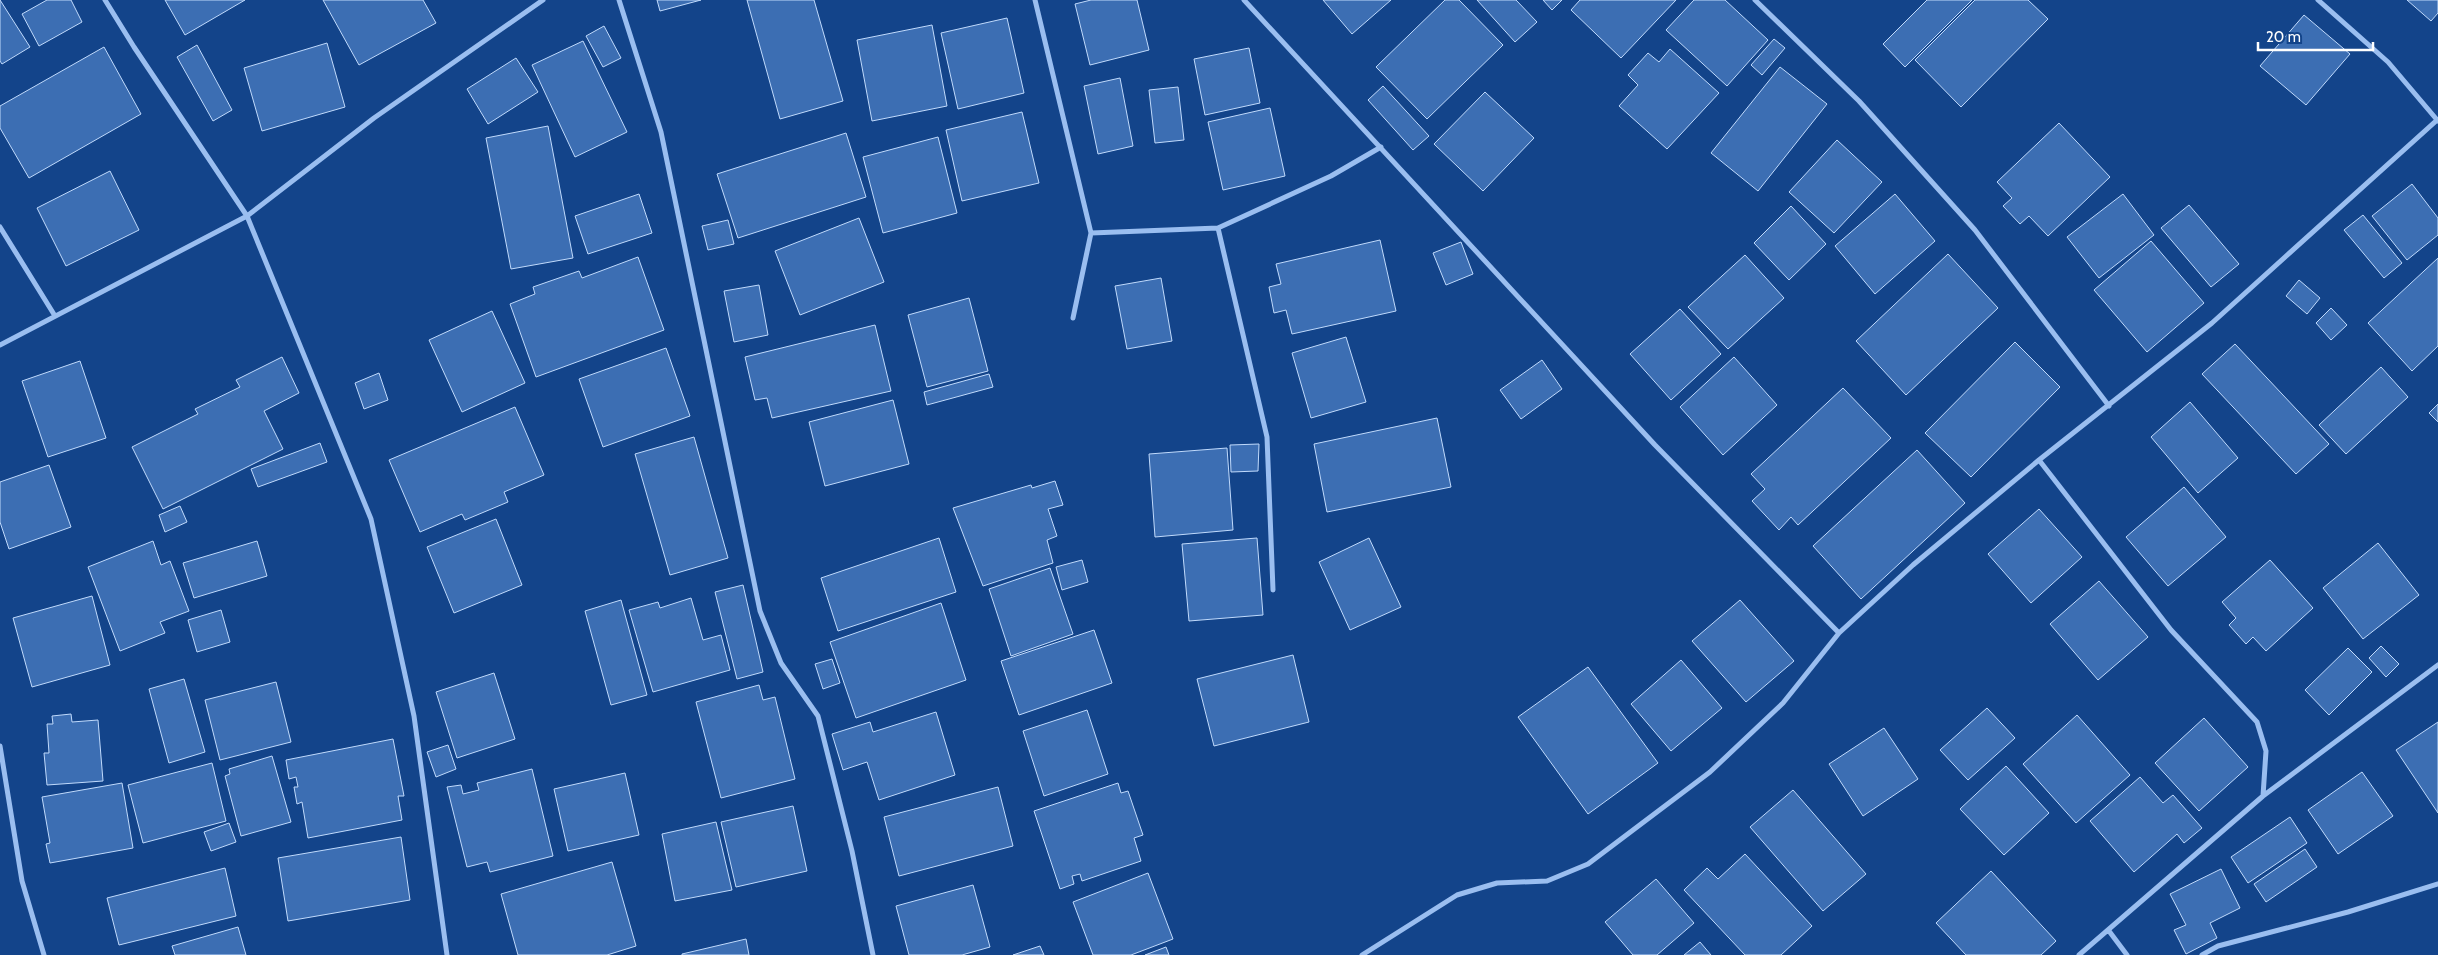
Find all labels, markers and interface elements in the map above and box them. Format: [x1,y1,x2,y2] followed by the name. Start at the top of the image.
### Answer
[2258,20,2373,52] scale bar
[2266,28,2301,46] text: 20 m

